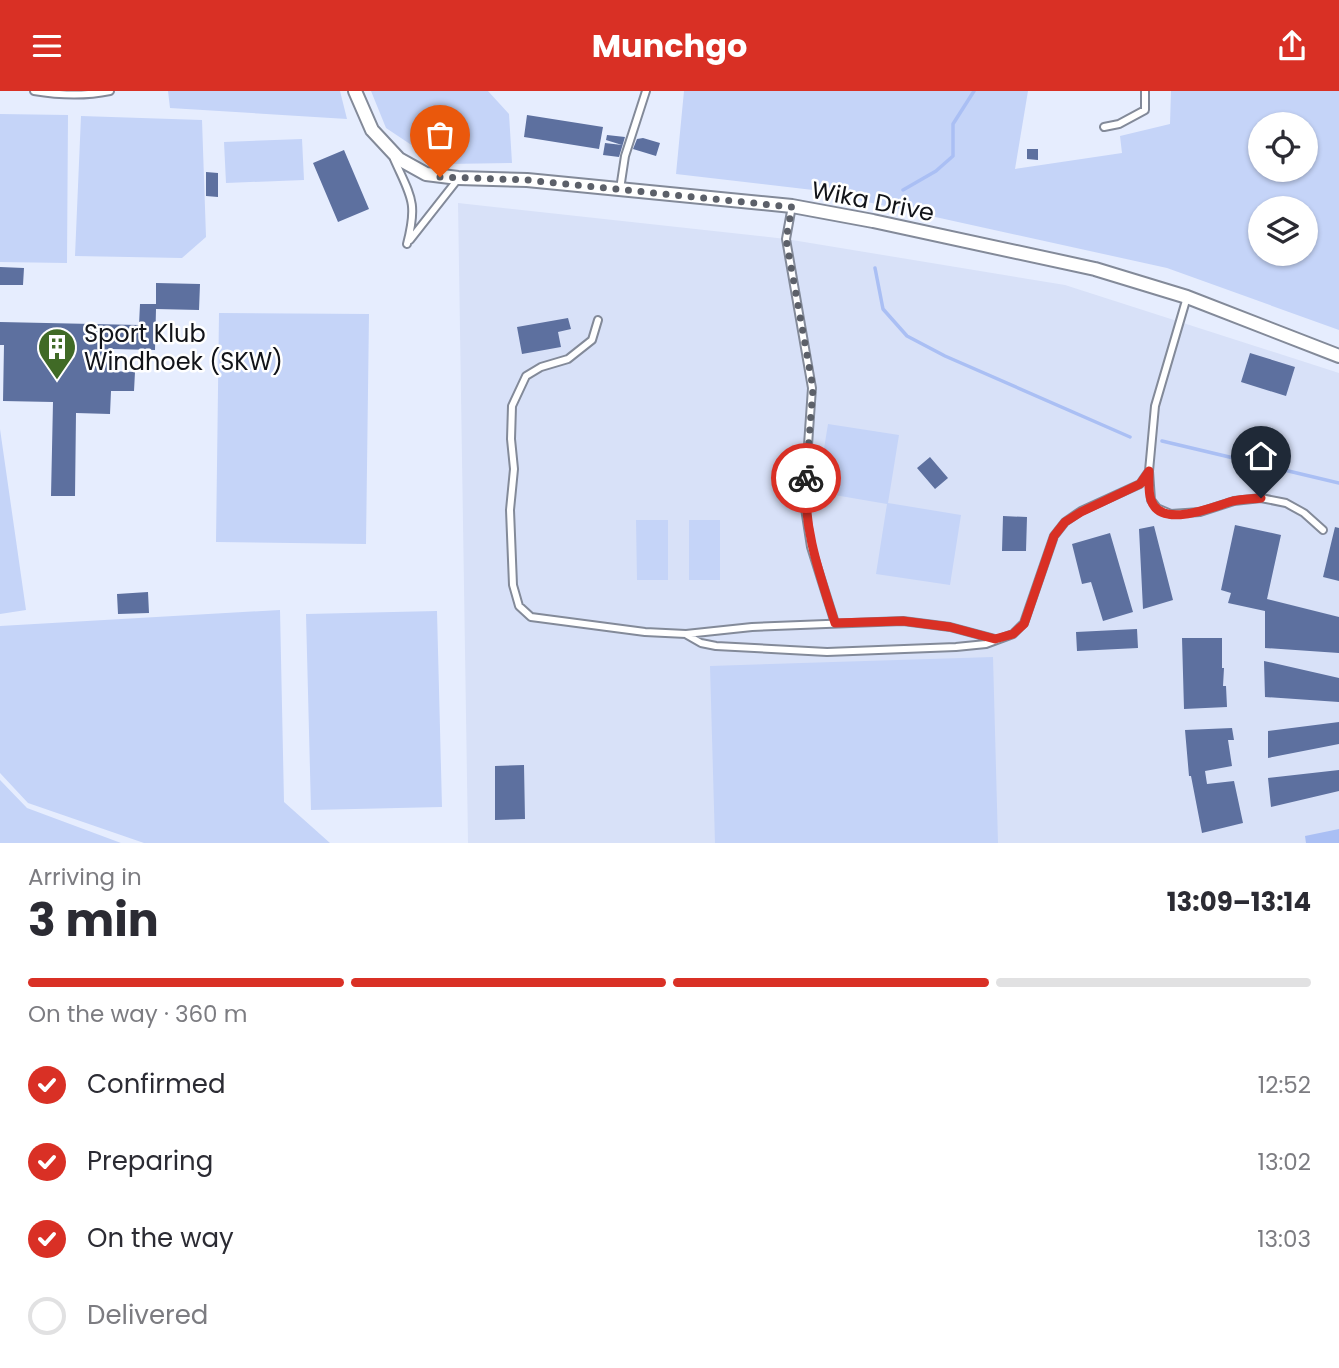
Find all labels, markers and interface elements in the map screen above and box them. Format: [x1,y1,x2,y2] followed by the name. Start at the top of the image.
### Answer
[592,23,747,68] text: Munchgo
[28,27,66,65] icon: menu
[1273,27,1311,65] icon: share
[410,105,470,177] pin
[1248,112,1318,266] map controls
[1248,112,1318,182] button: locate
[421,116,459,154] icon: bag
[809,173,937,229] street label: Wika Drive
[1248,196,1318,266] button: layers
[84,317,283,378] place label: Sport Klub Windhoek (SKW)
[36,326,78,381] building icon: Sport Klub Windhoek (SKW)
[1231,426,1291,498] pin
[1242,437,1280,475] icon: home
[771,443,841,513] courier
[787,459,825,497] icon: bike
[28,861,142,893] text: Arriving in
[1167,884,1311,920] text: 13:09–13:14
[28,888,159,952] text: 3 min
[28,998,247,1030] text: On the way · 360 m
[28,1066,66,1104] icon: check
[87,1066,225,1102] text: Confirmed
[1258,1069,1311,1101] text: 12:52
[28,1143,66,1181] icon: check
[87,1143,213,1179] text: Preparing
[1258,1146,1311,1178] text: 13:02
[28,1220,66,1258] icon: check
[87,1220,234,1256] text: On the way
[1257,1223,1311,1255] text: 13:03
[87,1297,208,1333] text: Delivered

